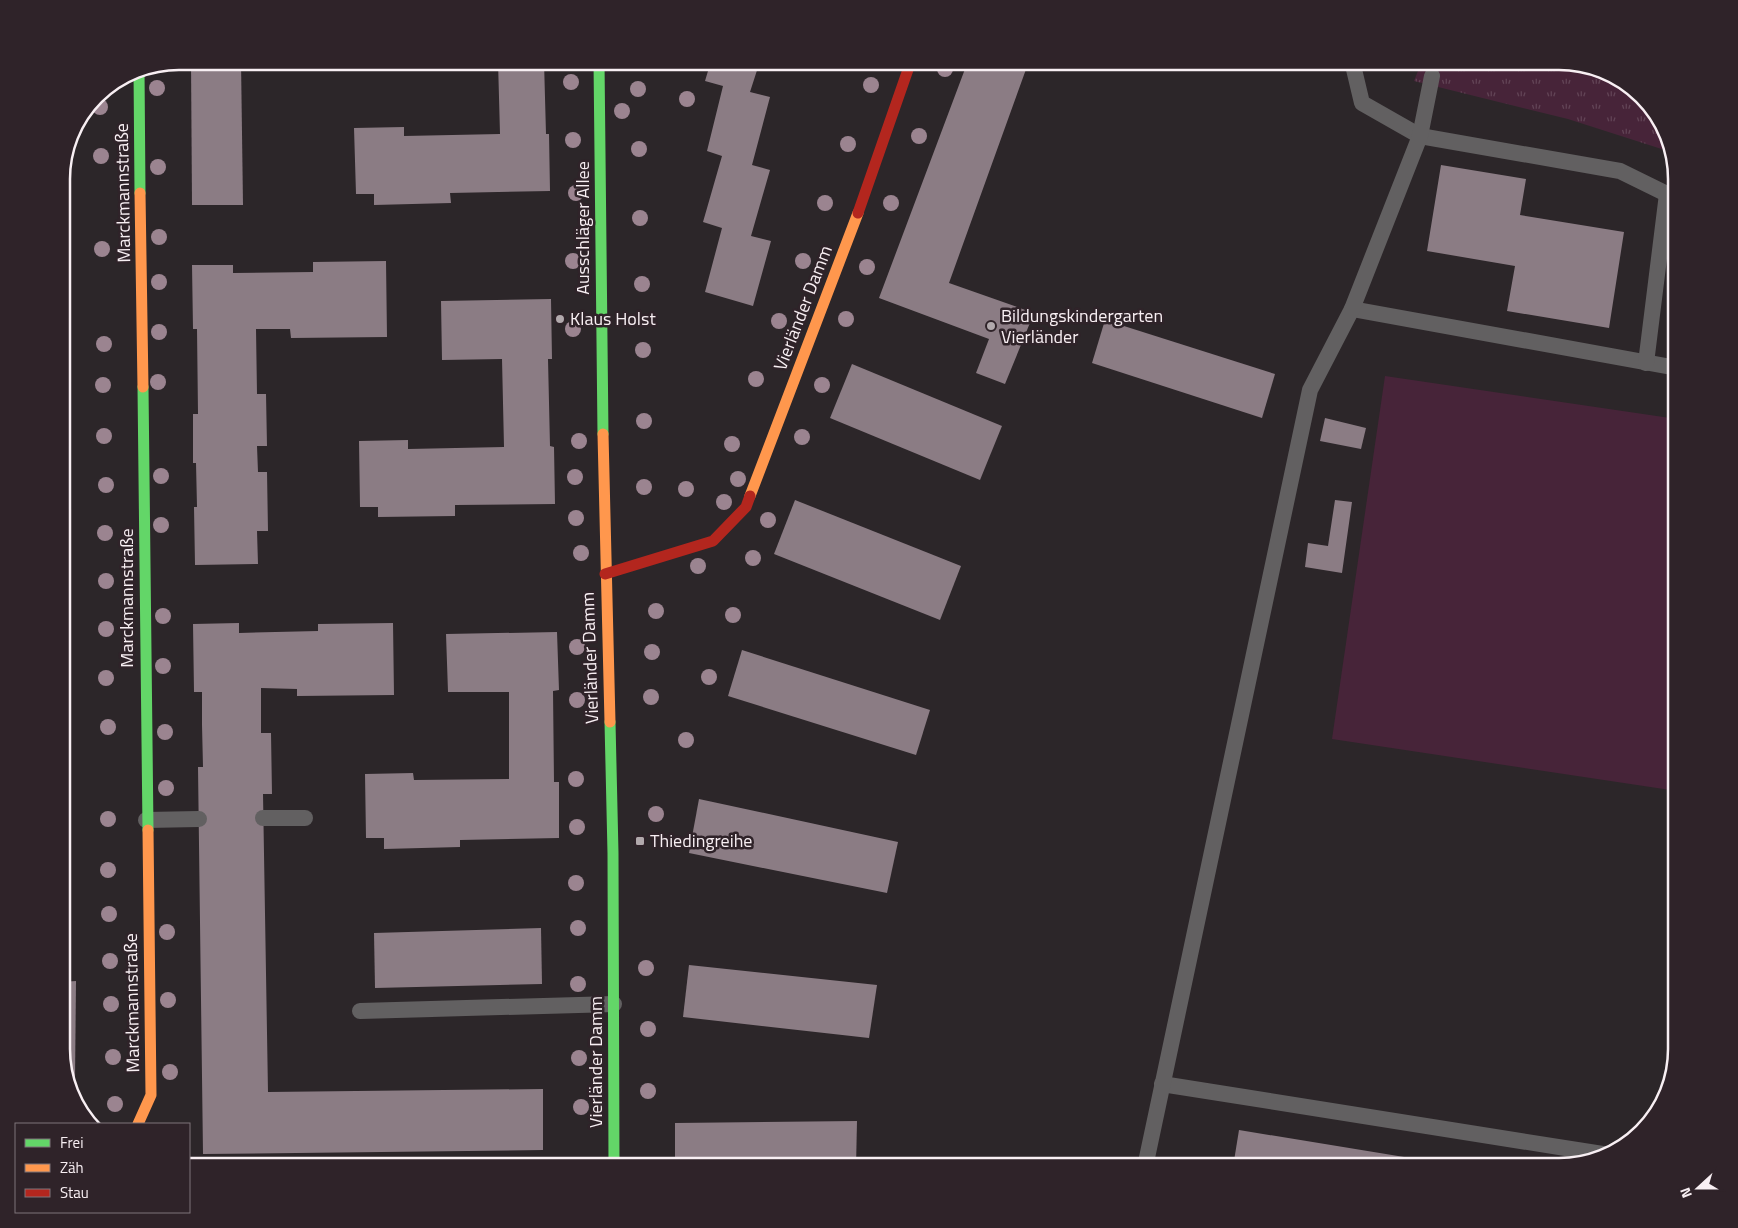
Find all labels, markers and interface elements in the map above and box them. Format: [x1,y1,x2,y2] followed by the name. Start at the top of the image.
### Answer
[108,123,137,263] street label: Marckmannstraße
[569,161,596,295] street label: Ausschläger Allee
[766,241,839,374] street label: Vierländer Damm
[1001,302,1163,350] place label: Bildungskindergarten Vierländer
[570,305,656,332] place label: Klaus Holst
[554,313,566,325] marker: Klaus Holst
[985,320,997,332] marker: Bildungskindergarten Vierländer
[113,528,140,668] street label: Marckmannstraße
[574,592,605,725] street label: Vierländer Damm
[650,827,752,854] place label: Thiedingreihe
[634,835,646,847] marker: Thiedingreihe
[117,933,146,1073] street label: Marckmannstraße
[582,996,609,1128] street label: Vierländer Damm
[15,1123,190,1213] legend
[60,1131,83,1154] text: Frei
[60,1156,84,1179] text: Zäh
[1673,1163,1723,1213] north arrow
[60,1181,89,1204] text: Stau
[1674,1185,1697,1201] text: N

